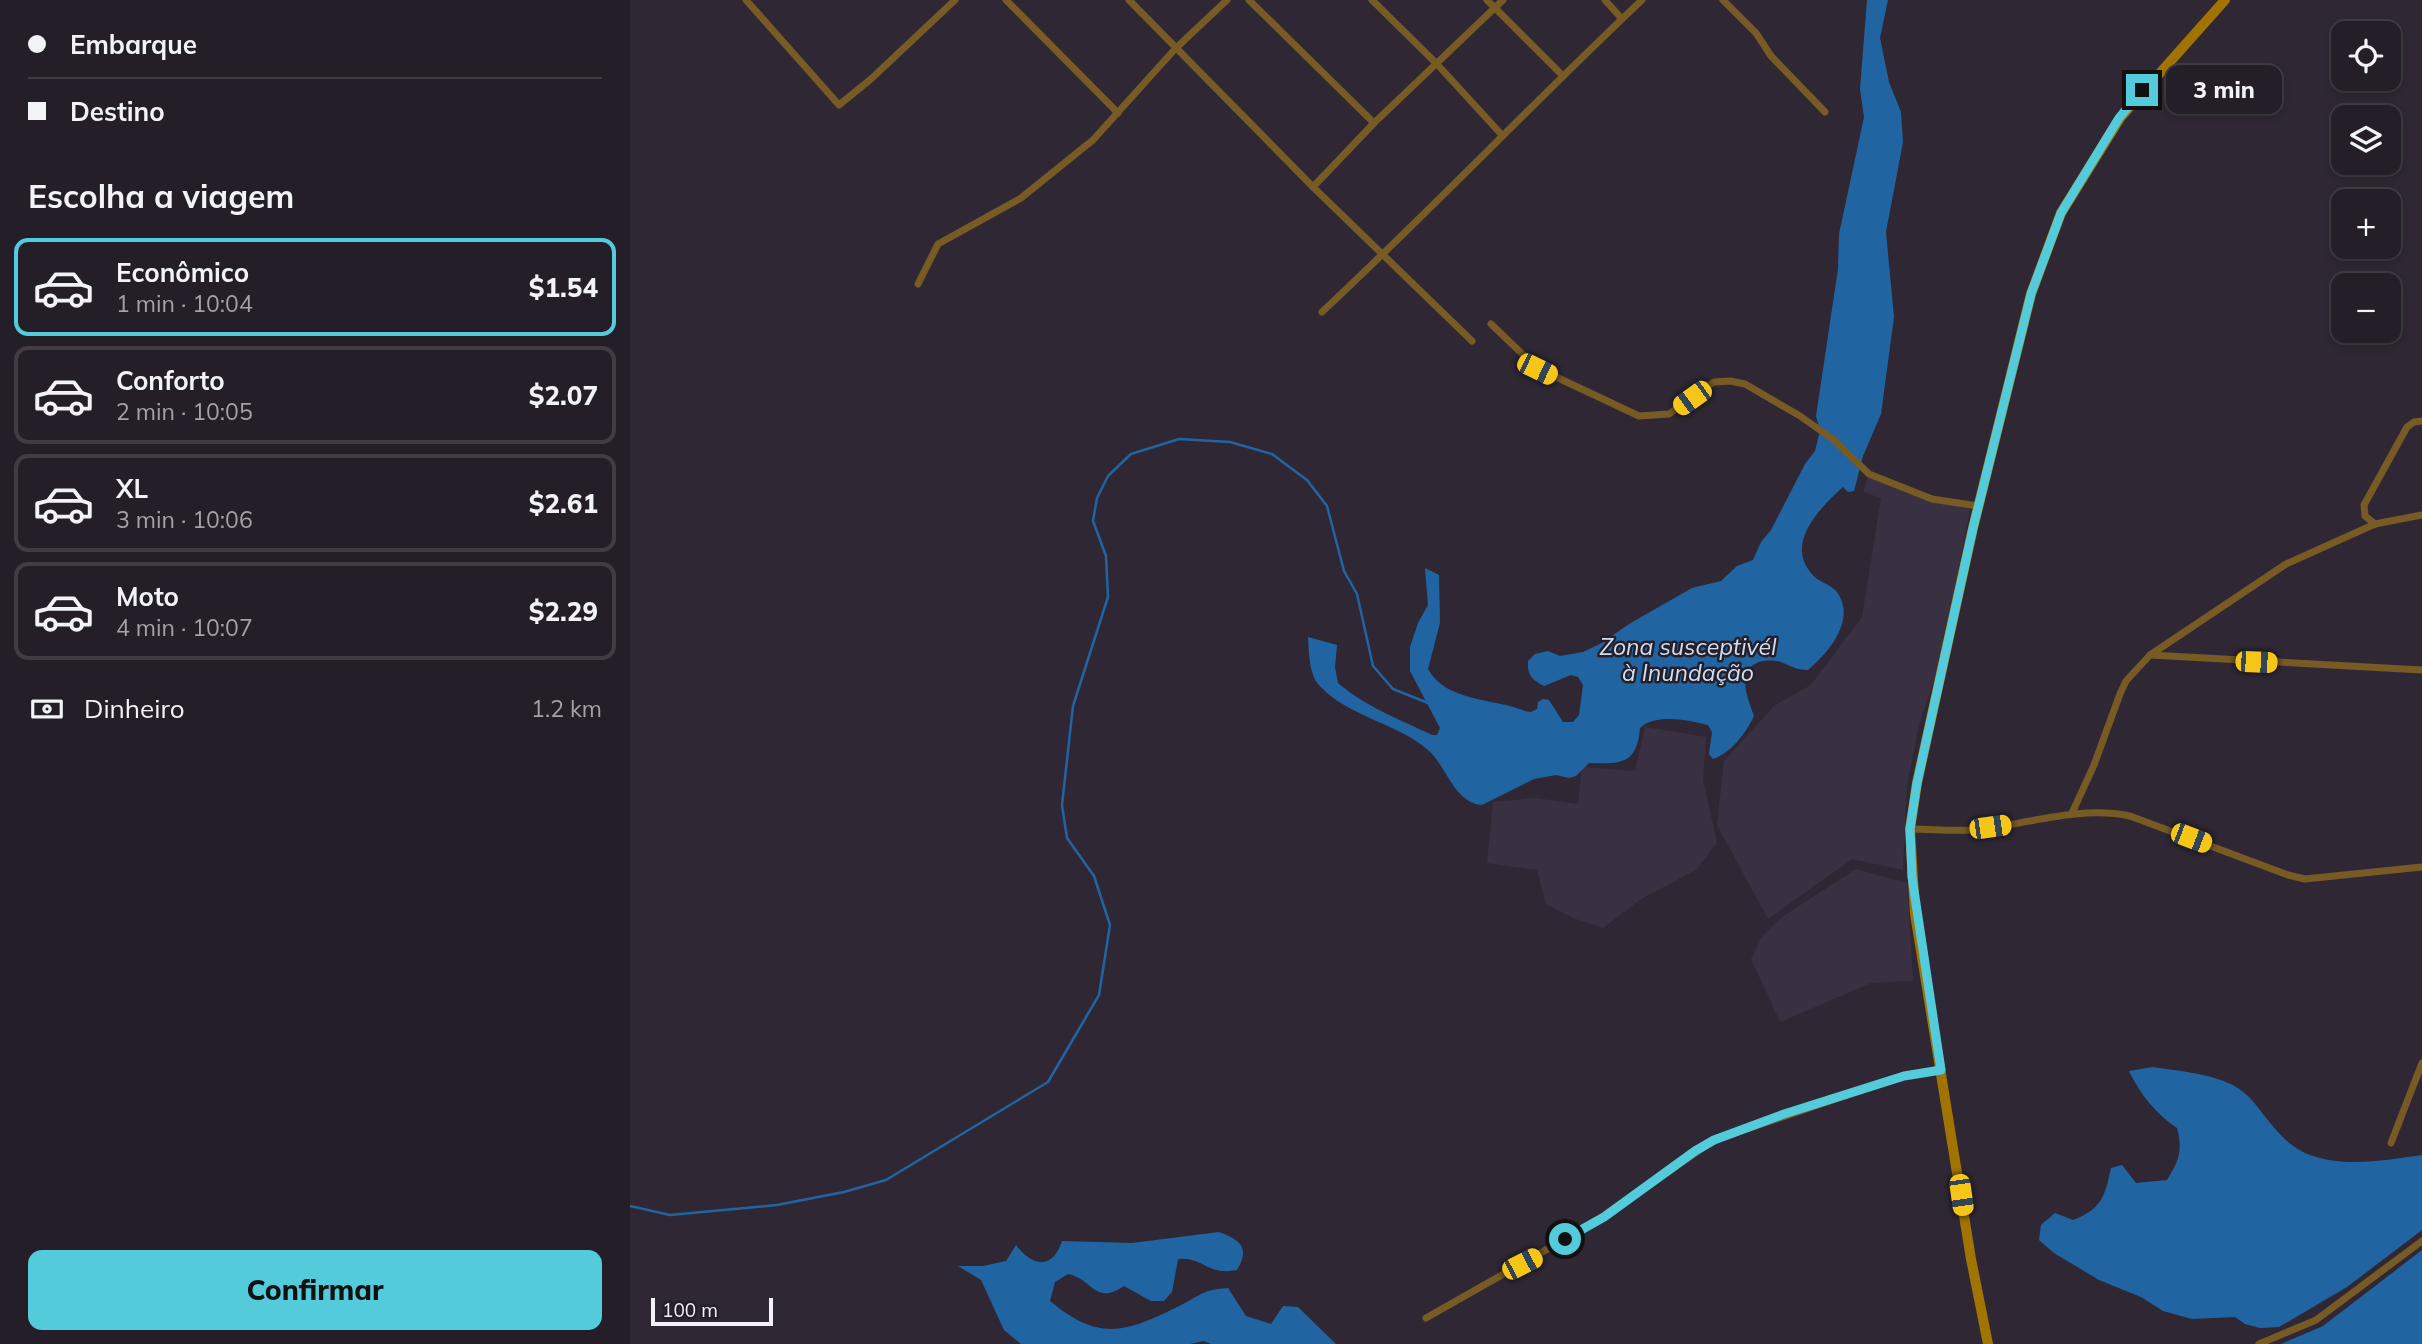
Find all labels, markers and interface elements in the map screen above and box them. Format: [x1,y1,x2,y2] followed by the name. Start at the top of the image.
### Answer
[2331,21,2401,343] map controls
[2331,21,2401,91] button: locate
[70,28,197,61] text: Embarque
[2166,66,2282,114] callout: 3 min
[2126,74,2158,106] route end
[2193,75,2255,104] text: 3 min
[70,95,165,128] text: Destino
[2331,105,2401,175] button: layers
[28,176,294,216] text: Escolha a viagem
[2331,189,2401,259] button: +
[32,256,95,319] icon: car
[116,256,249,289] text: Econômico
[529,271,598,304] text: $1.54
[2331,273,2401,343] button: −
[116,289,253,318] text: 1 min · 10:04
[1514,350,1561,388] car
[32,364,95,427] icon: car
[116,364,225,397] text: Conforto
[1669,377,1716,419] car
[529,379,598,412] text: $2.07
[116,397,253,426] text: 2 min · 10:05
[32,472,95,535] icon: car
[116,472,148,505] text: XL
[529,487,598,520] text: $2.61
[116,505,253,534] text: 3 min · 10:06
[32,580,95,643] icon: car
[116,580,179,613] text: Moto
[529,595,598,628] text: $2.29
[116,613,253,642] text: 4 min · 10:07
[1600,632,1777,687] water label: Zona susceptivél à Inundação
[2235,651,2278,673] car
[28,690,66,728] icon: cash
[84,692,185,725] text: Dinheiro
[531,694,602,723] text: 1.2 km
[1968,814,2013,840] car
[2168,821,2215,855] car
[1948,1173,1975,1217] car
[1549,1223,1581,1255] route start
[1499,1245,1546,1283] car
[28,1250,602,1330] button: Confirmar
[651,1295,774,1327] scale bar
[662,1298,718,1322] text: 100 m

